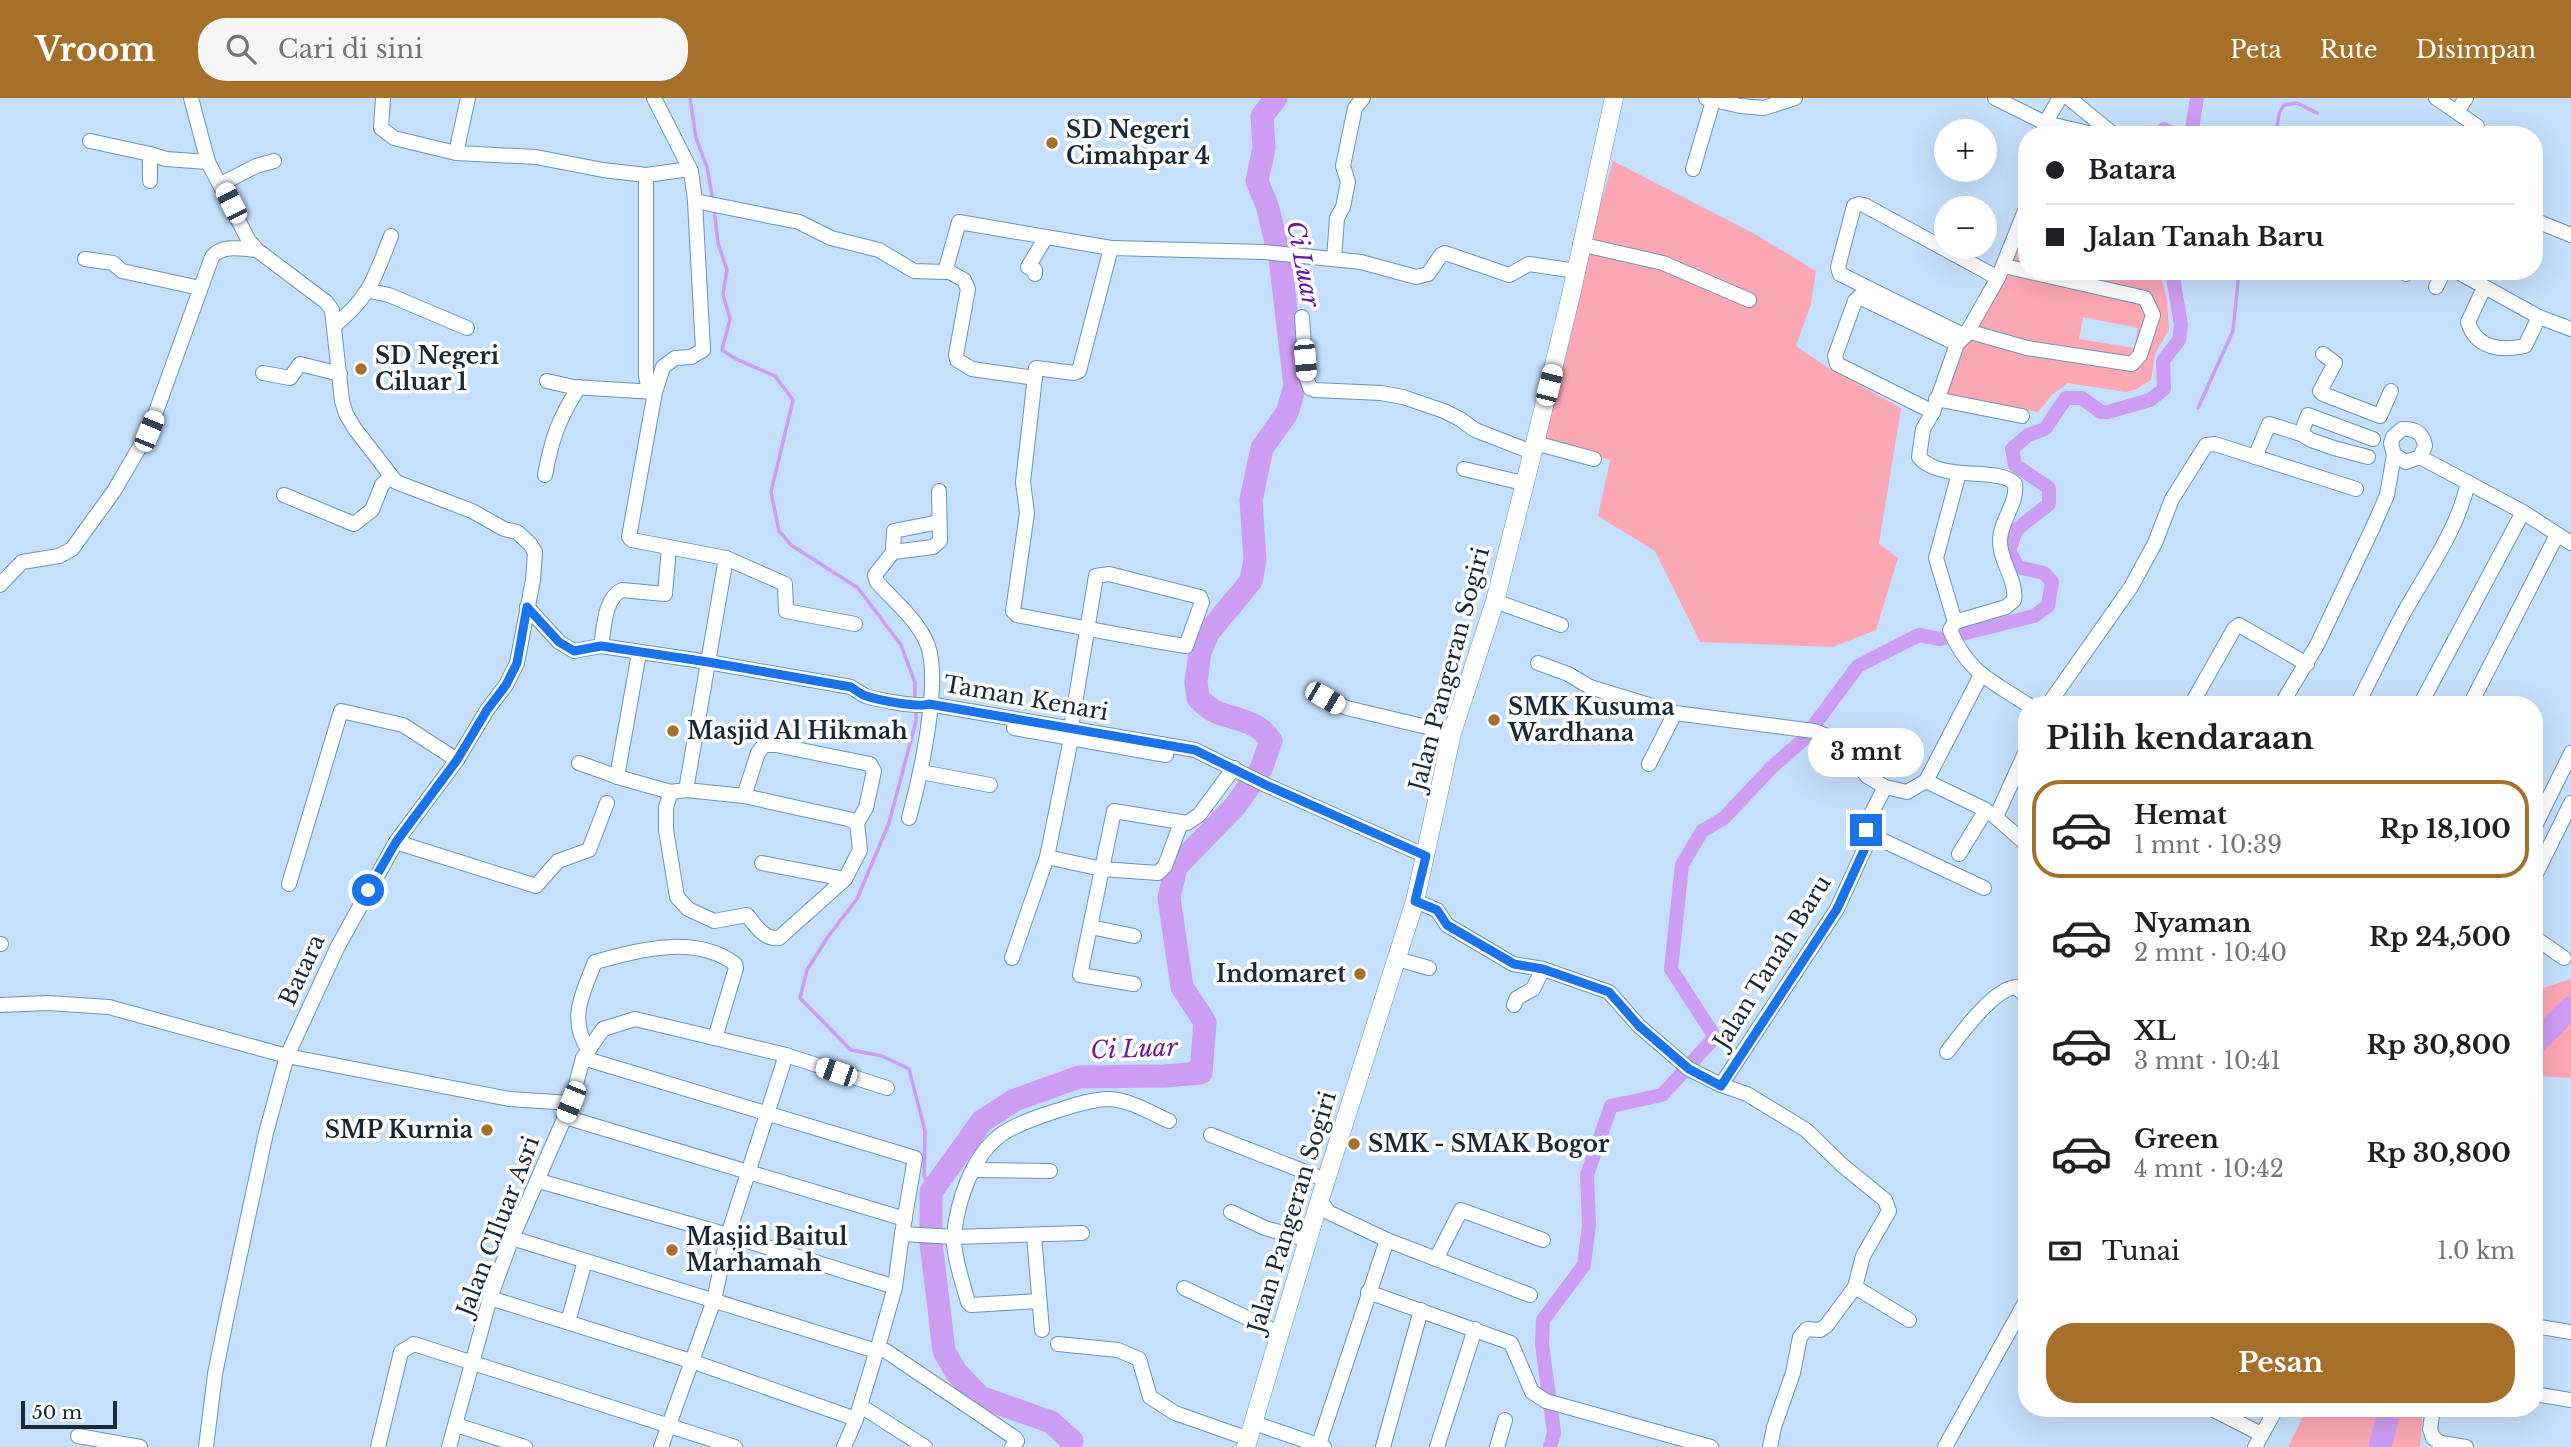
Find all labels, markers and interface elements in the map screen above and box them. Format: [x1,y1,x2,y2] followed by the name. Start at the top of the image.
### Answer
[198,18,688,81] search box
[35,29,156,70] text: Vroom
[222,30,260,68] icon: search
[278,33,423,65] text: Cari di sini
[2230,35,2282,64] text: Peta
[2320,35,2378,64] text: Rute
[2416,35,2536,64] text: Disimpan
[1066,116,1210,170] place label: SD Negeri Cimahpar 4
[1934,119,1997,259] map controls
[1934,119,1997,182] button: +
[1044,135,1060,151] marker: SD Negeri Cimahpar 4
[2088,154,2176,186] text: Batara
[213,180,250,226] car
[1934,196,1997,259] button: −
[1281,218,1326,310] water label: Ci Luar
[2088,221,2324,253] text: Jalan Tanah Baru
[1293,338,1318,382] car
[375,342,499,396] place label: SD Negeri Ciluar 1
[353,361,369,377] marker: SD Negeri Ciluar 1
[1534,362,1565,408] car
[132,408,167,454] car
[1402,544,1495,797] street label: Jalan Pangeran Sogiri
[941,670,1111,726] street label: Taman Kenari
[1302,678,1349,718] car
[1507,693,1675,747] place label: SMK Kusuma Wardhana
[1486,712,1502,728] marker: SMK Kusuma Wardhana
[687,717,908,745] place label: Masjid Al Hikmah
[2046,718,2314,758] text: Pilih kendaraan
[665,723,681,739] marker: Masjid Al Hikmah
[1808,728,1924,778] callout: 3 mnt
[1830,738,1902,766] text: 3 mnt
[2050,798,2113,861] icon: car
[2134,799,2227,831] text: Hemat
[2380,813,2511,845] text: Rp 18,100
[1850,814,1882,846] route end
[2134,831,2282,859] text: 1 mnt · 10:39
[1706,870,1837,1057] street label: Jalan Tanah Baru
[352,874,384,906] route start
[2050,906,2113,969] icon: car
[2134,907,2251,939] text: Nyaman
[2369,921,2511,953] text: Rp 24,500
[273,930,331,1010] street label: Batara
[2134,939,2287,967] text: 2 mnt · 10:40
[1216,960,1346,988] place label: Indomaret
[1352,966,1368,982] marker: Indomaret
[2050,1014,2113,1077] icon: car
[2134,1015,2176,1047] text: XL
[2367,1029,2511,1061] text: Rp 30,800
[1090,1032,1179,1065] water label: Ci Luar
[2134,1047,2281,1075] text: 3 mnt · 10:41
[813,1055,860,1089] car
[554,1079,589,1125] car
[1241,1088,1342,1339] street label: Jalan Pangeran Sogiri
[325,1116,473,1144] place label: SMP Kurnia
[479,1122,495,1138] marker: SMP Kurnia
[2050,1122,2113,1185] icon: car
[2134,1123,2219,1155] text: Green
[1368,1130,1610,1158] place label: SMK - SMAK Bogor
[450,1132,545,1323] street label: Jalan CIluar Asri
[1346,1136,1362,1152] marker: SMK - SMAK Bogor
[2367,1137,2511,1169] text: Rp 30,800
[2134,1155,2284,1183] text: 4 mnt · 10:42
[686,1223,847,1277] place label: Masjid Baitul Marhamah
[2046,1232,2084,1270] icon: cash
[2102,1235,2180,1267] text: Tunai
[2437,1237,2515,1265] text: 1.0 km
[664,1242,680,1258] marker: Masjid Baitul Marhamah
[2046,1323,2515,1403] button: Pesan
[21,1398,117,1430] scale bar
[32,1401,82,1424] text: 50 m

